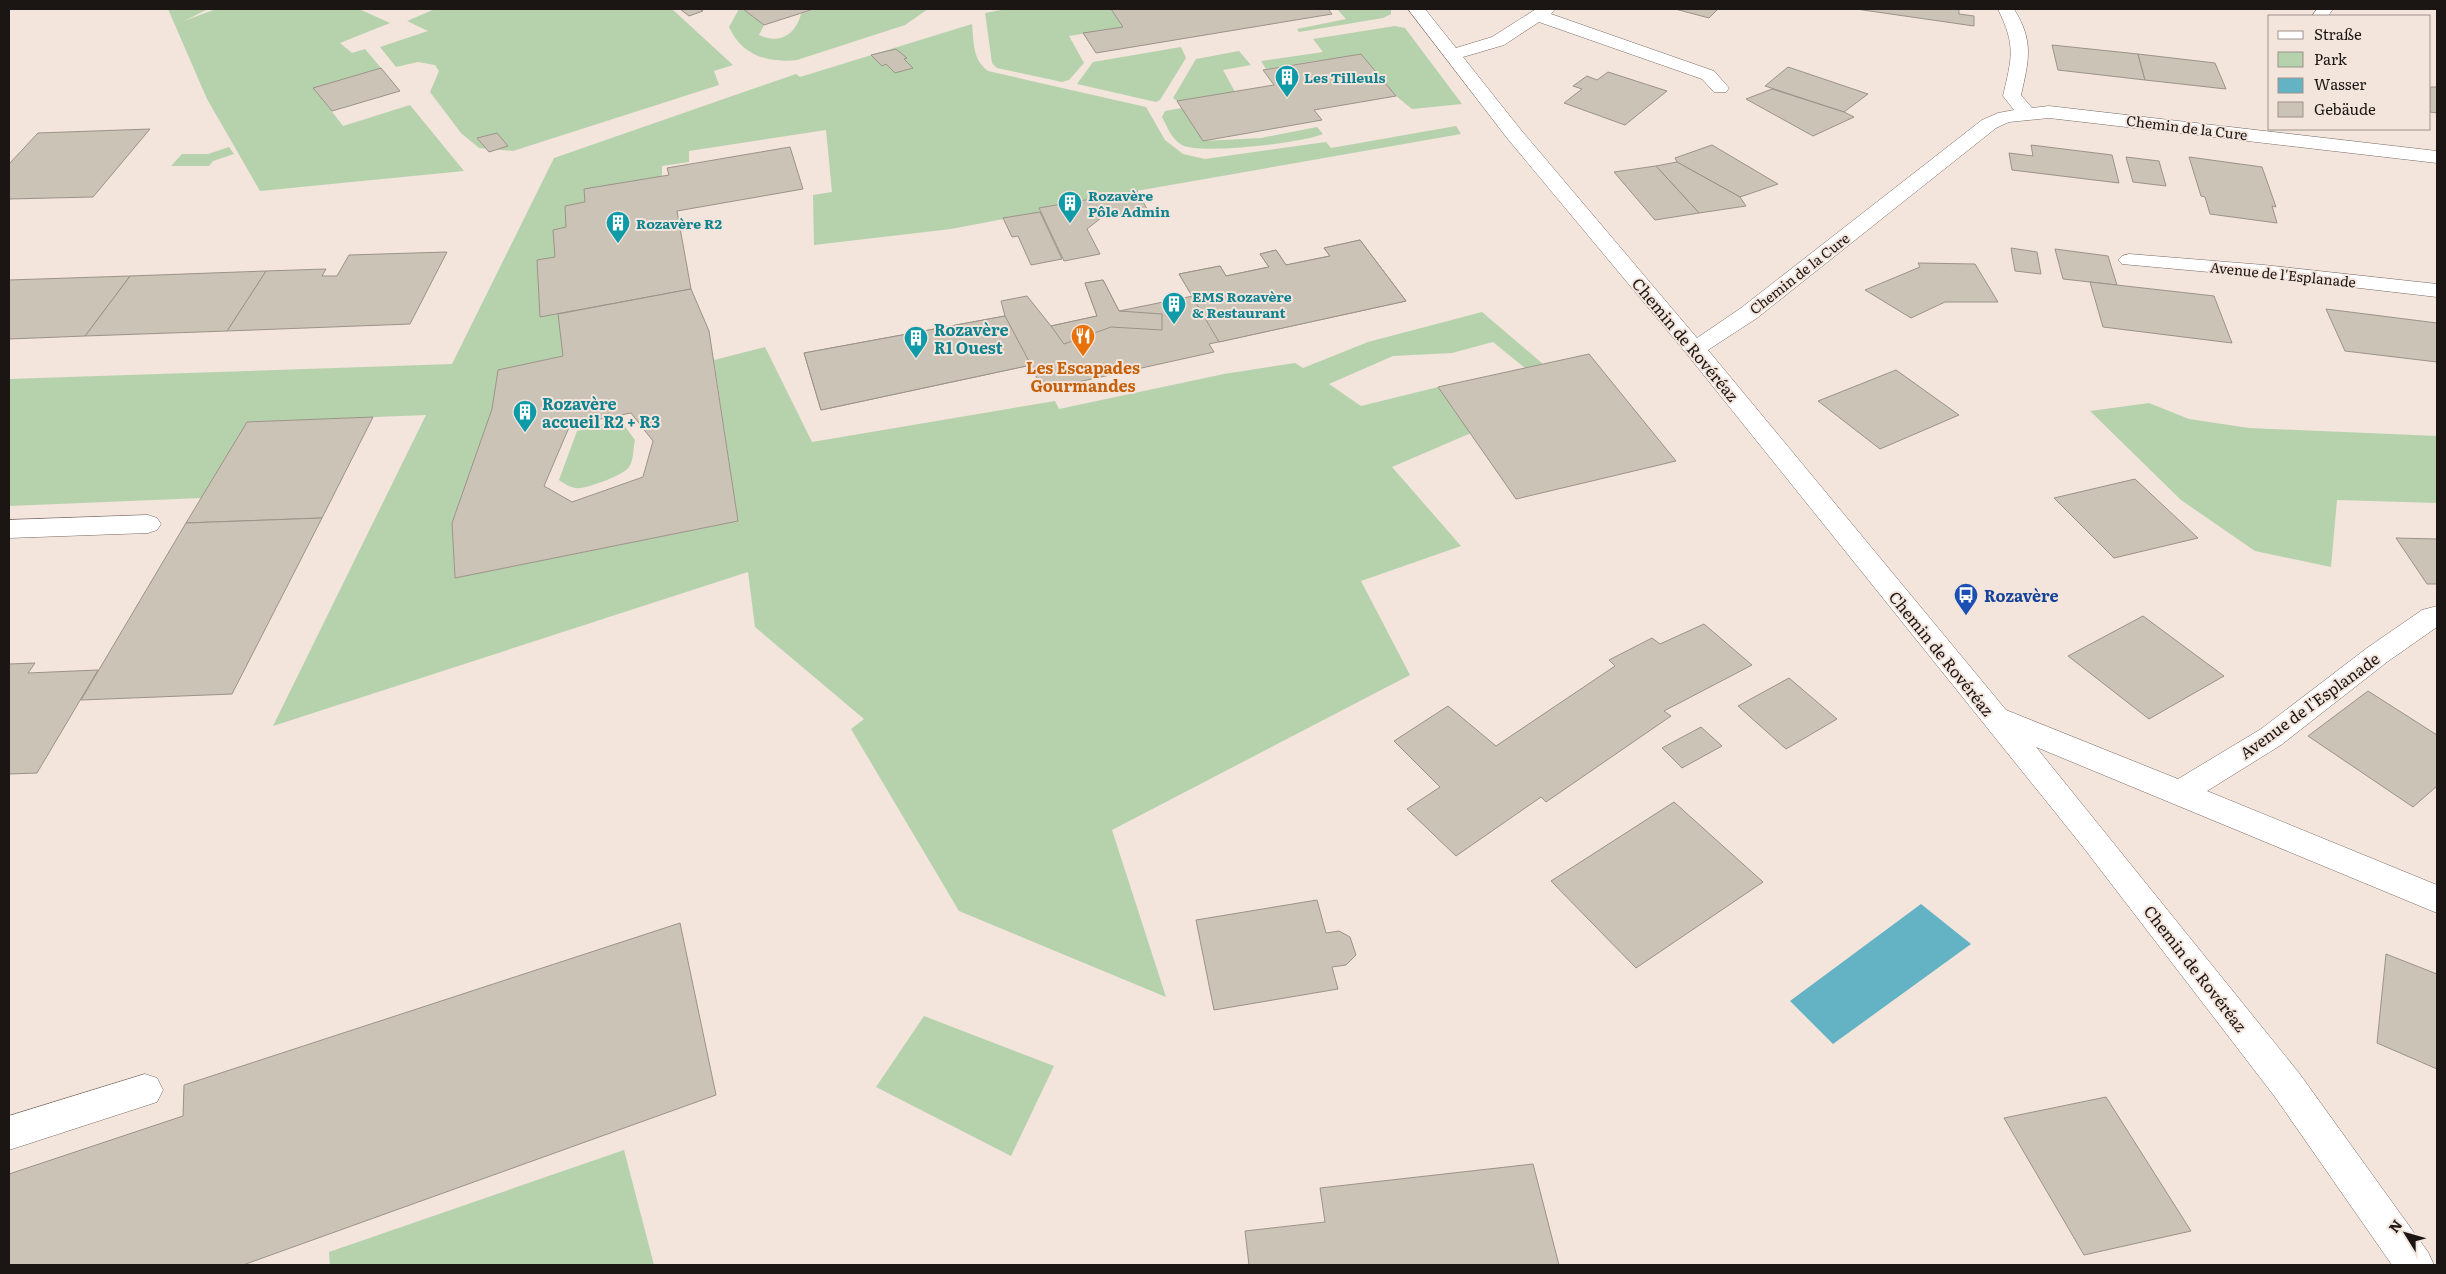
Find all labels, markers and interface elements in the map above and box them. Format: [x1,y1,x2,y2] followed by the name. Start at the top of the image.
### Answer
[2268,15,2431,130] legend
[2314,22,2362,45] text: Straße
[2314,47,2348,70] text: Park
[1274,64,1300,98] building icon: Les Tilleuls
[1304,67,1386,87] place label: Les Tilleuls
[2314,72,2366,95] text: Wasser
[2314,97,2376,120] text: Gebäude
[2125,110,2249,144] street label: Chemin de la Cure
[1088,185,1170,221] place label: Rozavère Pôle Admin
[1057,190,1083,224] building icon: Rozavère Pôle Admin
[605,210,631,244] building icon: Rozavère R2
[636,213,722,233] place label: Rozavère R2
[1745,228,1853,318] street label: Chemin de la Cure
[2209,256,2357,292] street label: Avenue de l'Esplanade
[1627,272,1745,406] street label: Chemin de Rovéréaz
[1192,286,1292,322] place label: EMS Rozavère & Restaurant
[1161,291,1187,325] building icon: EMS Rozavère & Restaurant
[934,317,1009,359] place label: Rozavère R1 Ouest
[1070,323,1096,357] restaurant icon: Les Escapades Gourmandes
[903,325,929,359] building icon: Rozavère R1 Ouest
[1026,355,1140,397] place label: Les Escapades Gourmandes
[542,391,660,433] place label: Rozavère accueil R2 + R3
[512,399,538,433] building icon: Rozavère accueil R2 + R3
[1953,582,1979,616] bus stop icon: Rozavère
[1984,583,2059,607] place label: Rozavère
[1884,585,2000,721] street label: Chemin de Rovéréaz
[2234,646,2384,764] street label: Avenue de l'Esplanade
[2139,900,2253,1037] street label: Chemin de Rovéréaz
[2381,1209,2431,1259] north arrow
[2383,1215,2406,1236] text: N

